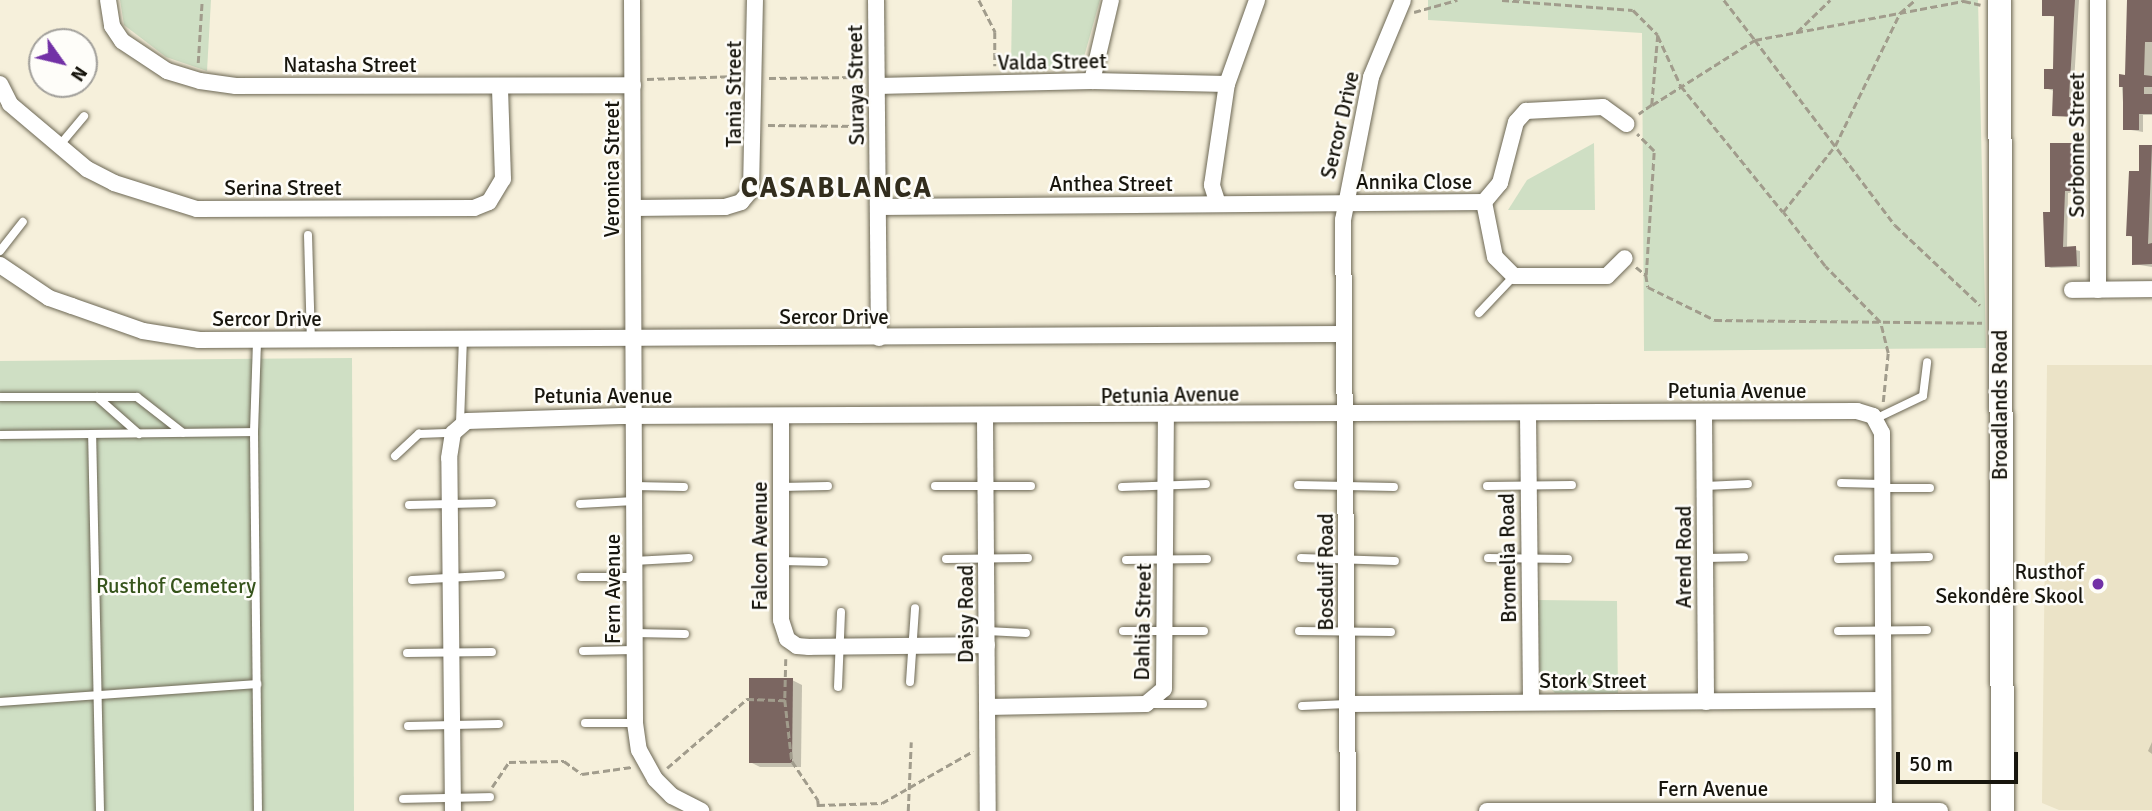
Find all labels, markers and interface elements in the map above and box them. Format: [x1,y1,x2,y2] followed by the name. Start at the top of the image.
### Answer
[842,24,870,146] street label: Suraya Street
[28,28,98,98] north arrow
[721,41,747,147] street label: Tania Street
[997,48,1107,76] street label: Valda Street
[283,52,417,78] street label: Natasha Street
[65,61,92,86] text: N
[1315,69,1365,181] street label: Sercor Drive
[2064,72,2090,218] street label: Sorbonne Street
[599,101,625,237] street label: Veronica Street
[1356,169,1472,195] street label: Annika Close
[742,171,932,205] district label: CASABLANCA
[1049,171,1173,197] street label: Anthea Street
[224,175,342,201] street label: Serina Street
[779,304,889,330] street label: Sercor Drive
[212,306,322,332] street label: Sercor Drive
[1987,330,2013,480] street label: Broadlands Road
[1668,378,1806,404] street label: Petunia Avenue
[1100,381,1240,409] street label: Petunia Avenue
[534,383,672,409] street label: Petunia Avenue
[747,481,773,611] street label: Falcon Avenue
[1494,493,1522,623] street label: Bromelia Road
[1671,506,1697,608] street label: Arend Road
[1313,513,1339,631] street label: Bosduif Road
[600,534,626,644] street label: Fern Avenue
[1935,559,2084,609] place label: Rusthof Sekondêre Skool
[1129,563,1157,681] street label: Dahlia Street
[953,565,979,663] street label: Daisy Road
[96,573,256,599] park label: Rusthof Cemetery
[2090,576,2106,592] marker: Rusthof Sekondêre Skool
[1539,668,1647,694] street label: Stork Street
[1900,738,2022,782] scale bar
[1909,751,1953,777] text: 50 m
[1658,776,1768,802] street label: Fern Avenue

